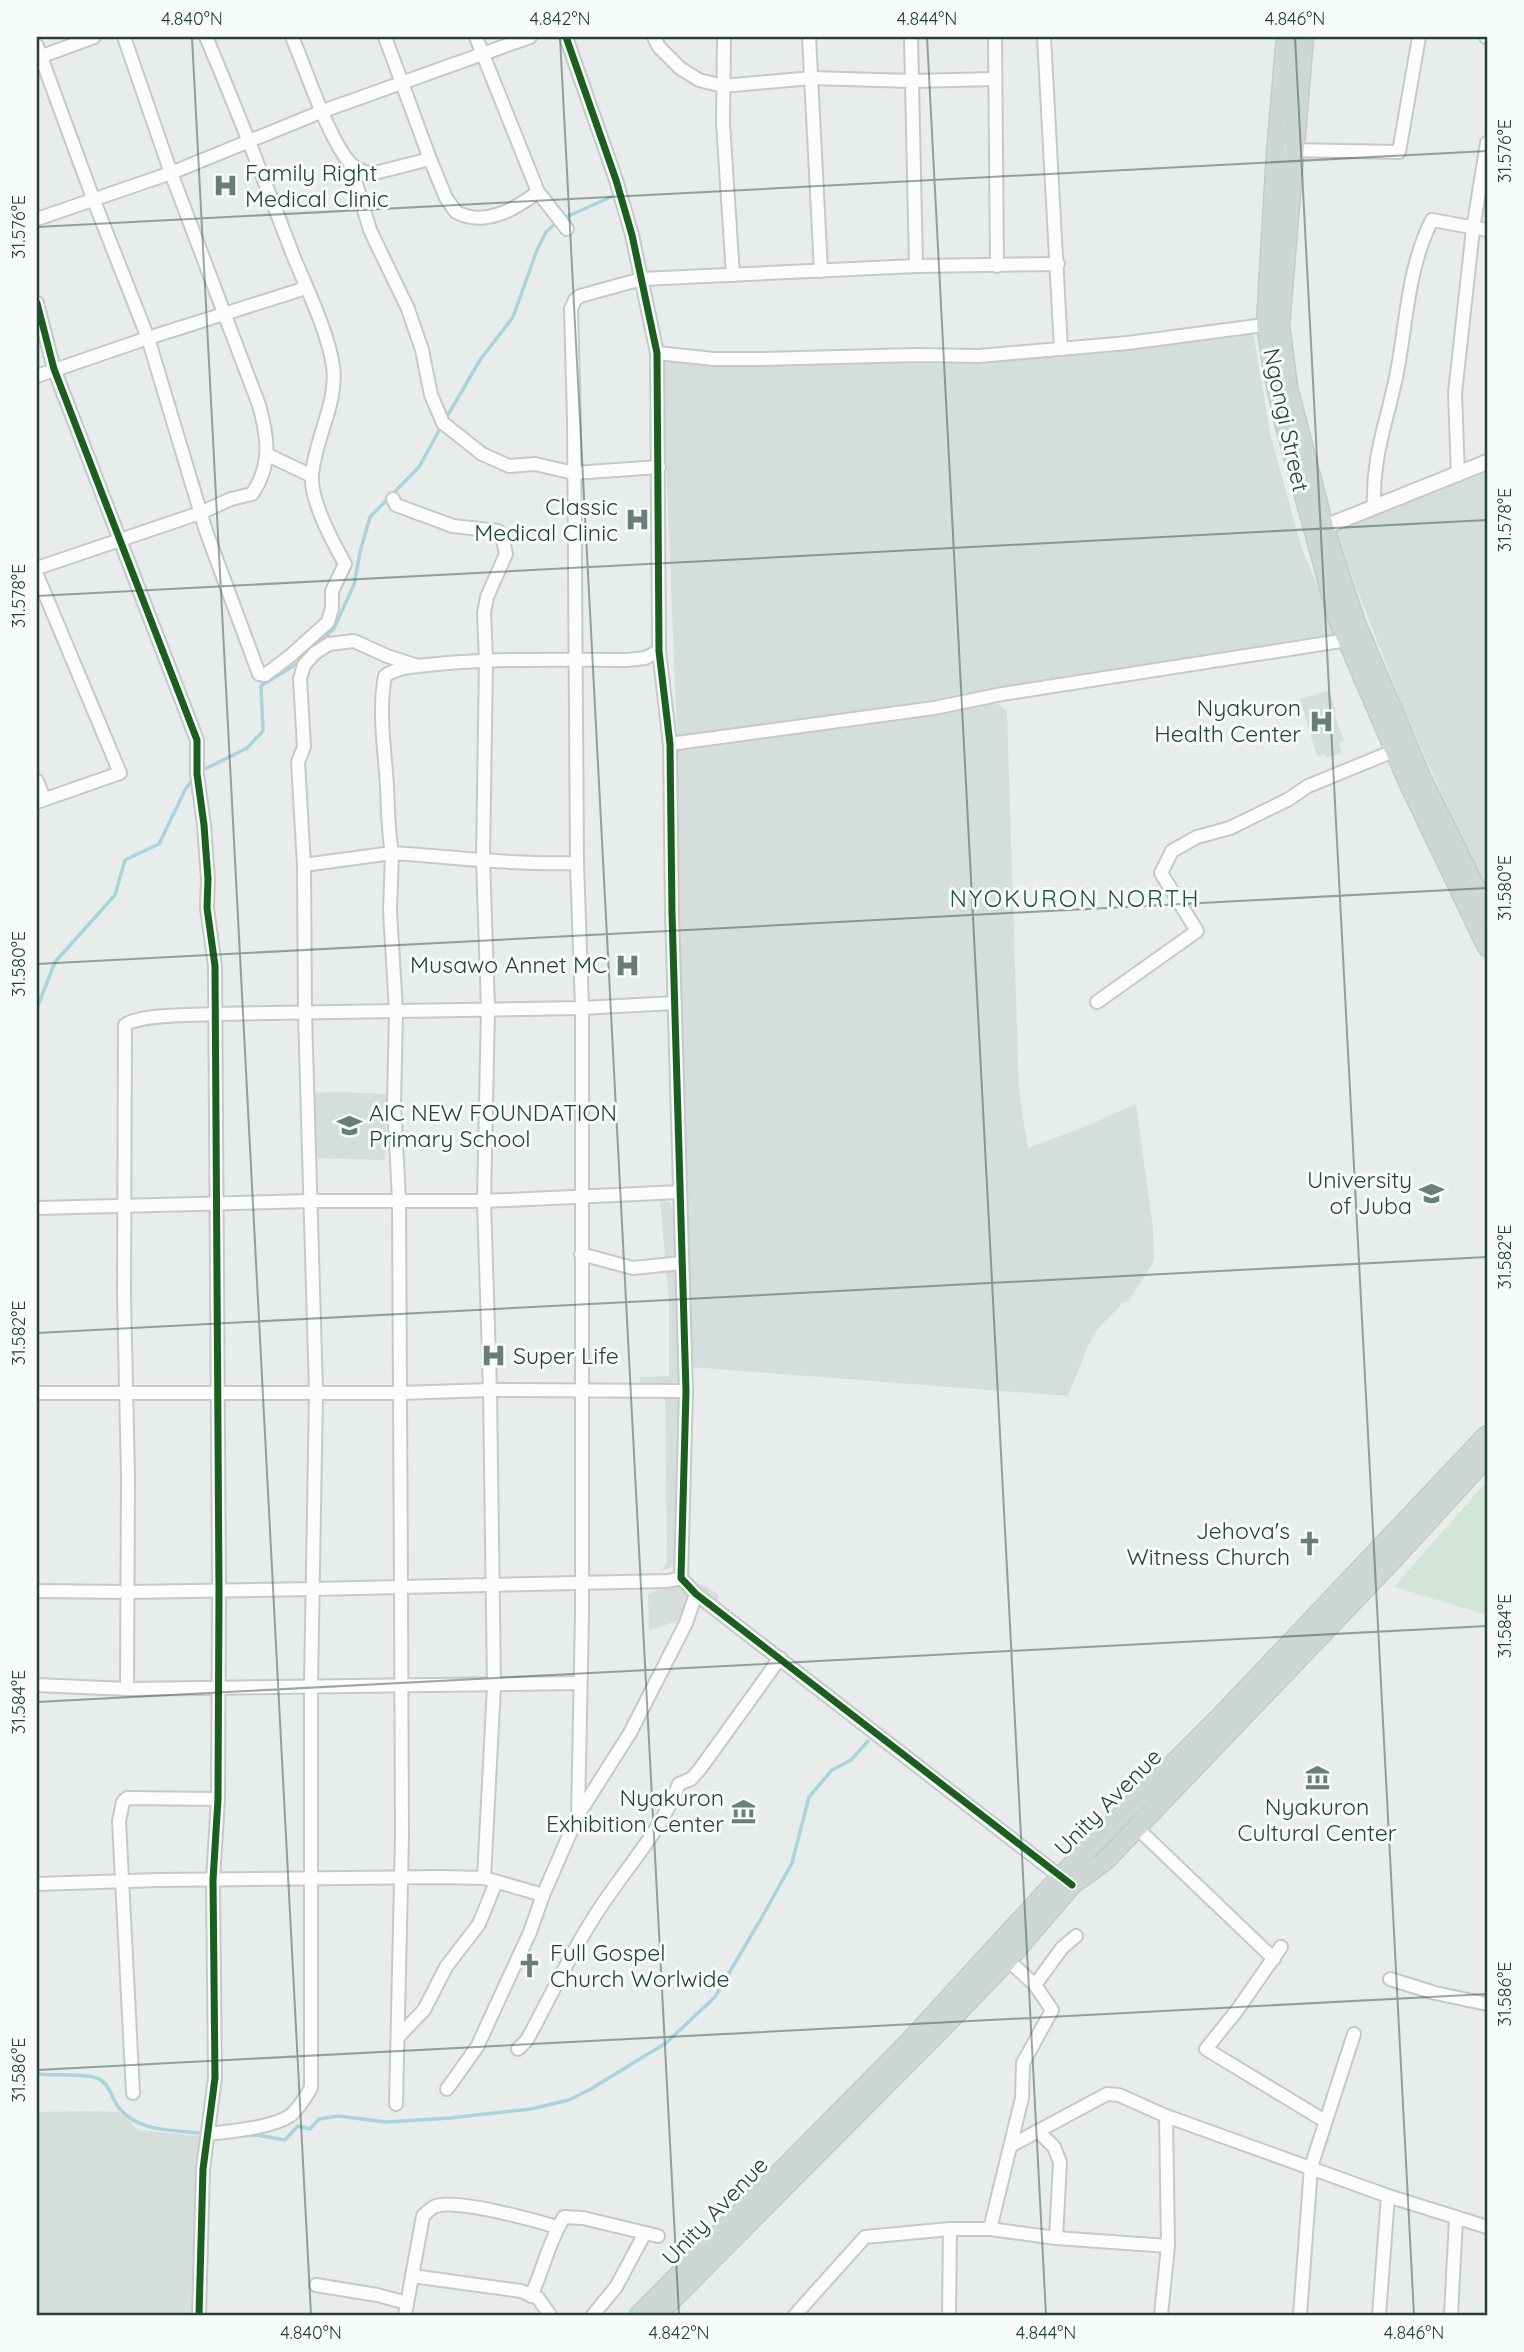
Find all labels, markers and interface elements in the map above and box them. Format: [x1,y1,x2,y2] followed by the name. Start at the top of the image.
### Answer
[161,7,223,30] text: 4.840°N
[529,7,591,30] text: 4.842°N
[897,7,957,30] text: 4.844°N
[1265,7,1325,30] text: 4.846°N
[1493,119,1516,183] text: 31.576°E
[245,158,389,213] place label: Family Right Medical Clinic
[211,172,239,200] hospital icon: Family Right Medical Clinic
[7,195,30,259] text: 31.576°E
[1257,345,1316,495] street label: Ngongi Street
[1493,488,1516,552] text: 31.578°E
[474,492,618,547] place label: Classic Medical Clinic
[624,506,652,534] hospital icon: Classic Medical Clinic
[7,564,30,628] text: 31.578°E
[1154,693,1301,748] place label: Nyakuron Health Center
[1307,707,1335,735] hospital icon: Nyakuron Health Center
[1493,855,1516,921] text: 31.580°E
[949,883,1201,913] district label: NYOKURON NORTH
[7,931,30,997] text: 31.580°E
[410,950,607,979] place label: Musawo Annet MC
[613,951,641,979] hospital icon: Musawo Annet MC
[369,1098,617,1153] place label: AIC NEW FOUNDATION Primary School
[335,1112,363,1140] school or university icon: AIC NEW FOUNDATION Primary School
[1307,1165,1412,1220] place label: University of Juba
[1418,1179,1446,1207] school or university icon: University of Juba
[1493,1224,1516,1290] text: 31.582°E
[7,1300,30,1366] text: 31.582°E
[513,1341,619,1370] place label: Super Life
[479,1342,507,1370] hospital icon: Super Life
[1126,1516,1290,1571] place label: Jehova's Witness Church
[1296,1530,1324,1558] church icon: Jehova's Witness Church
[1493,1594,1516,1658] text: 31.584°E
[7,1670,30,1734] text: 31.584°E
[1048,1742,1168,1862] street label: Unity Avenue
[1303,1763,1331,1791] museum icon: Nyakuron Cultural Center
[546,1783,724,1838] place label: Nyakuron Exhibition Center
[1237,1792,1397,1847] place label: Nyakuron Cultural Center
[730,1797,758,1825] museum icon: Nyakuron Exhibition Center
[550,1938,730,1993] place label: Full Gospel Church Worlwide
[516,1952,544,1980] church icon: Full Gospel Church Worlwide
[1493,1962,1516,2026] text: 31.586°E
[7,2038,30,2102] text: 31.586°E
[655,2150,774,2271] street label: Unity Avenue
[280,2321,342,2344] text: 4.840°N
[648,2321,710,2344] text: 4.842°N
[1016,2321,1076,2344] text: 4.844°N
[1384,2321,1444,2344] text: 4.846°N

